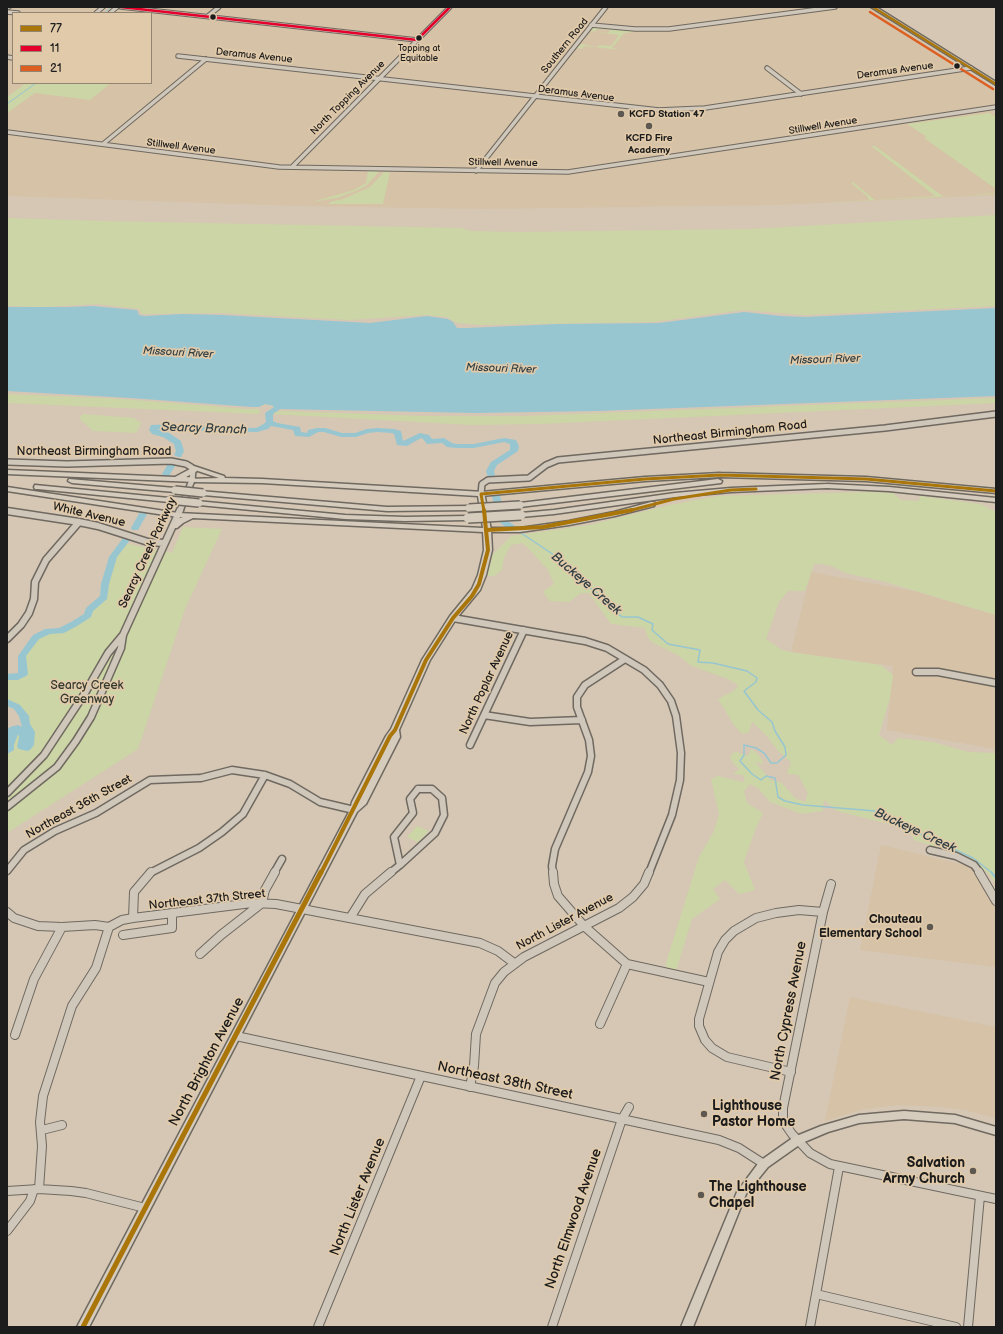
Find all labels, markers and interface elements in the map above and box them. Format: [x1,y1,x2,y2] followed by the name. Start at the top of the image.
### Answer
[12,12,152,84] legend
[208,12,218,22] unlabelled marker
[539,16,591,76] street label: Southern Road
[50,21,62,36] text: 77
[414,33,424,43] marker: Topping at Equitable
[50,41,59,56] text: 11
[398,44,440,65] place label: Topping at Equitable
[215,46,293,66] street label: Deramus Avenue
[308,58,388,138] street label: North Topping Avenue
[856,60,934,82] street label: Deramus Avenue
[50,61,62,76] text: 21
[952,61,962,71] unlabelled marker
[537,83,615,105] street label: Deramus Avenue
[629,108,704,120] place label: KCFD Station 47
[616,109,626,119] marker: KCFD Station 47
[788,115,858,137] street label: Stillwell Avenue
[644,121,654,131] marker: KCFD Fire Academy
[626,132,672,156] place label: KCFD Fire Academy
[146,137,216,157] street label: Stillwell Avenue
[468,156,538,170] street label: Stillwell Avenue
[143,345,213,361] water label: Missouri River
[790,352,860,368] water label: Missouri River
[466,361,536,377] water label: Missouri River
[652,418,808,448] street label: Northeast Birmingham Road
[161,420,247,438] water label: Searcy Branch
[17,445,171,459] street label: Northeast Birmingham Road
[116,495,180,611] street label: Searcy Creek Parkway
[51,500,127,530] street label: White Avenue
[548,549,624,619] water label: Buckeye Creek
[457,629,517,737] street label: North Poplar Avenue
[51,679,123,707] park label: Searcy Creek Greenway
[24,772,134,842] street label: Northeast 36th Street
[872,805,958,857] water label: Buckeye Creek
[148,887,266,913] street label: Northeast 37th Street
[514,890,616,954] street label: North Lister Avenue
[819,913,922,941] place label: Chouteau Elementary School
[925,922,935,932] marker: Chouteau Elementary School
[767,940,811,1082] street label: North Cypress Avenue
[166,995,248,1129] street label: North Brighton Avenue
[436,1058,574,1104] street label: Northeast 38th Street
[712,1098,795,1130] place label: Lighthouse Pastor Home
[699,1109,709,1119] marker: Lighthouse Pastor Home
[327,1136,389,1258] street label: North Lister Avenue
[542,1147,606,1291] street label: North Elmwood Avenue
[883,1155,965,1188] place label: Salvation Army Church
[968,1166,978,1176] marker: Salvation Army Church
[709,1179,807,1212] place label: The Lighthouse Chapel
[696,1190,706,1200] marker: The Lighthouse Chapel

